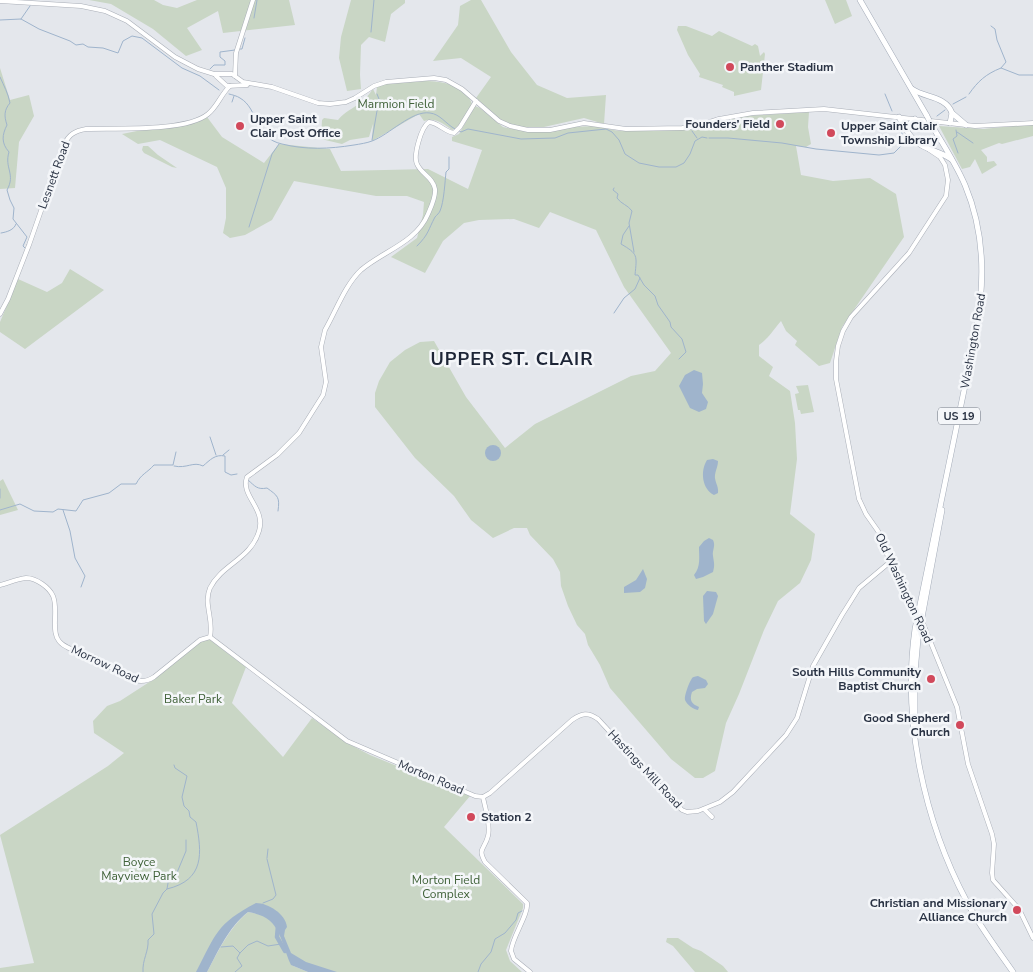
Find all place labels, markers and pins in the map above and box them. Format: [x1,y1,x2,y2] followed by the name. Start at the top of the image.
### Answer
[740,59,834,75] place label: Panther Stadium
[724,61,736,73] marker: Panther Stadium
[250,111,341,141] place label: Upper Saint Clair Post Office
[685,116,770,132] place label: Founders’ Field
[774,118,786,130] marker: Founders’ Field
[841,118,938,148] place label: Upper Saint Clair Township Library
[234,120,246,132] marker: Upper Saint Clair Post Office
[825,127,837,139] marker: Upper Saint Clair Township Library
[792,664,922,694] place label: South Hills Community Baptist Church
[925,673,937,685] marker: South Hills Community Baptist Church
[863,710,950,740] place label: Good Shepherd Church
[954,719,966,731] marker: Good Shepherd Church
[481,809,532,825] place label: Station 2
[465,811,477,823] marker: Station 2
[870,895,1008,925] place label: Christian and Missionary Alliance Church
[1011,904,1023,916] marker: Christian and Missionary Alliance Church

